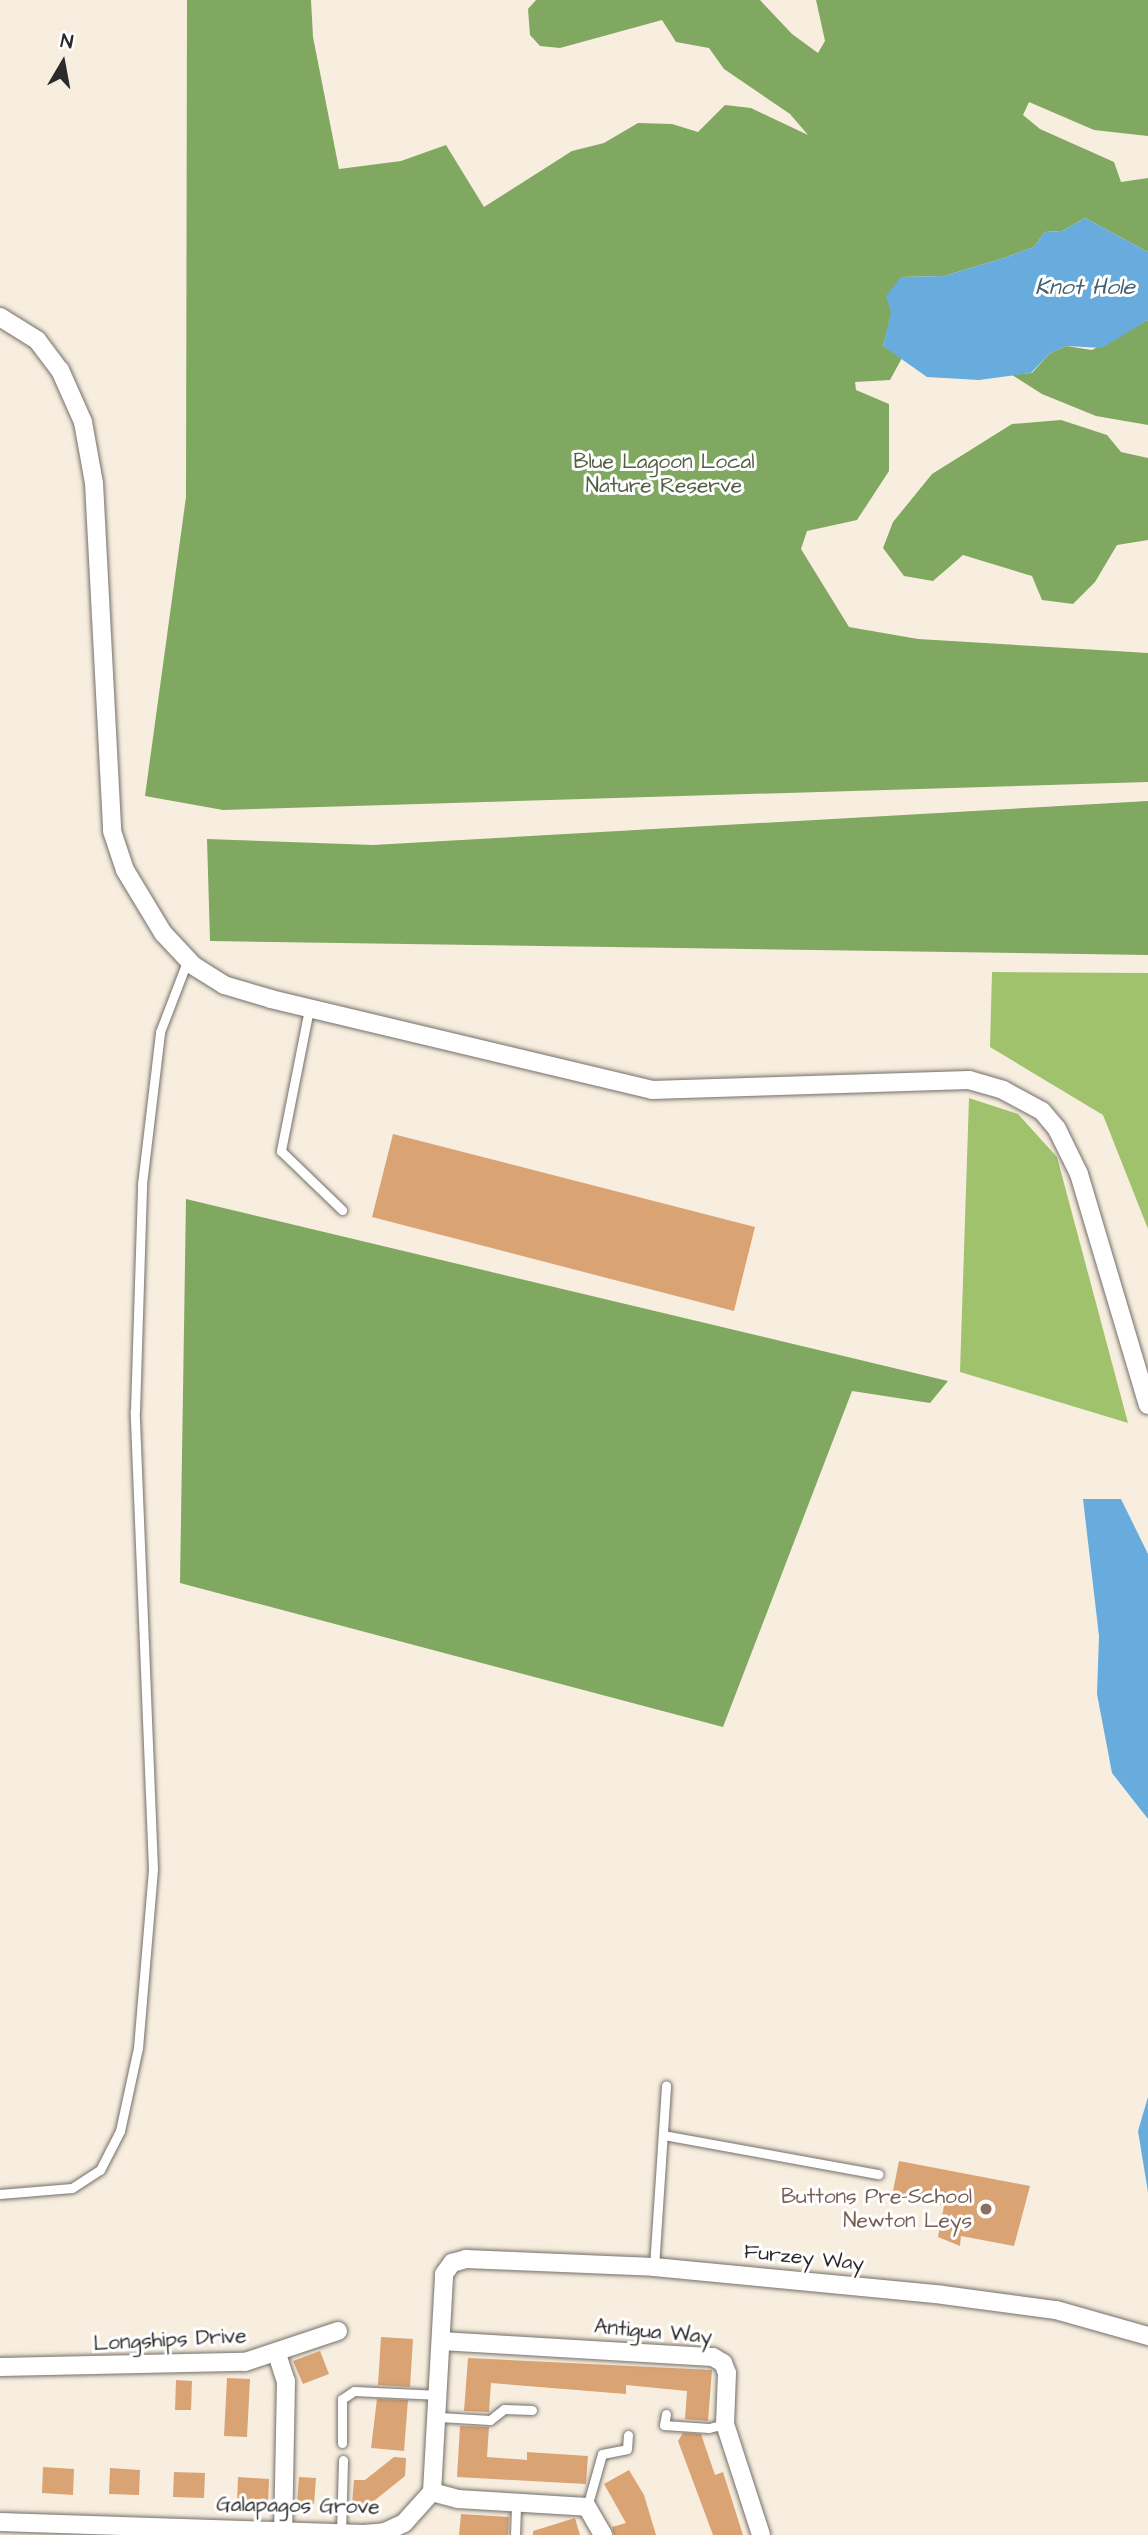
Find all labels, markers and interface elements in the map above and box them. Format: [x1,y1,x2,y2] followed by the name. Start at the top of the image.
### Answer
[59,27,75,56] text: N
[28,28,98,98] north arrow
[1035,273,1135,301] water label: Knot Hole
[574,449,754,499] park label: Blue Lagoon Local Nature Reserve
[781,2184,972,2234] place label: Buttons Pre-School Newton Leys
[978,2201,994,2217] marker: Buttons Pre-School Newton Leys
[743,2239,865,2277] street label: Furzey Way
[593,2314,713,2350] street label: Antigua Way
[93,2323,247,2357] street label: Longships Drive
[216,2492,380,2520] street label: Galapagos Grove

